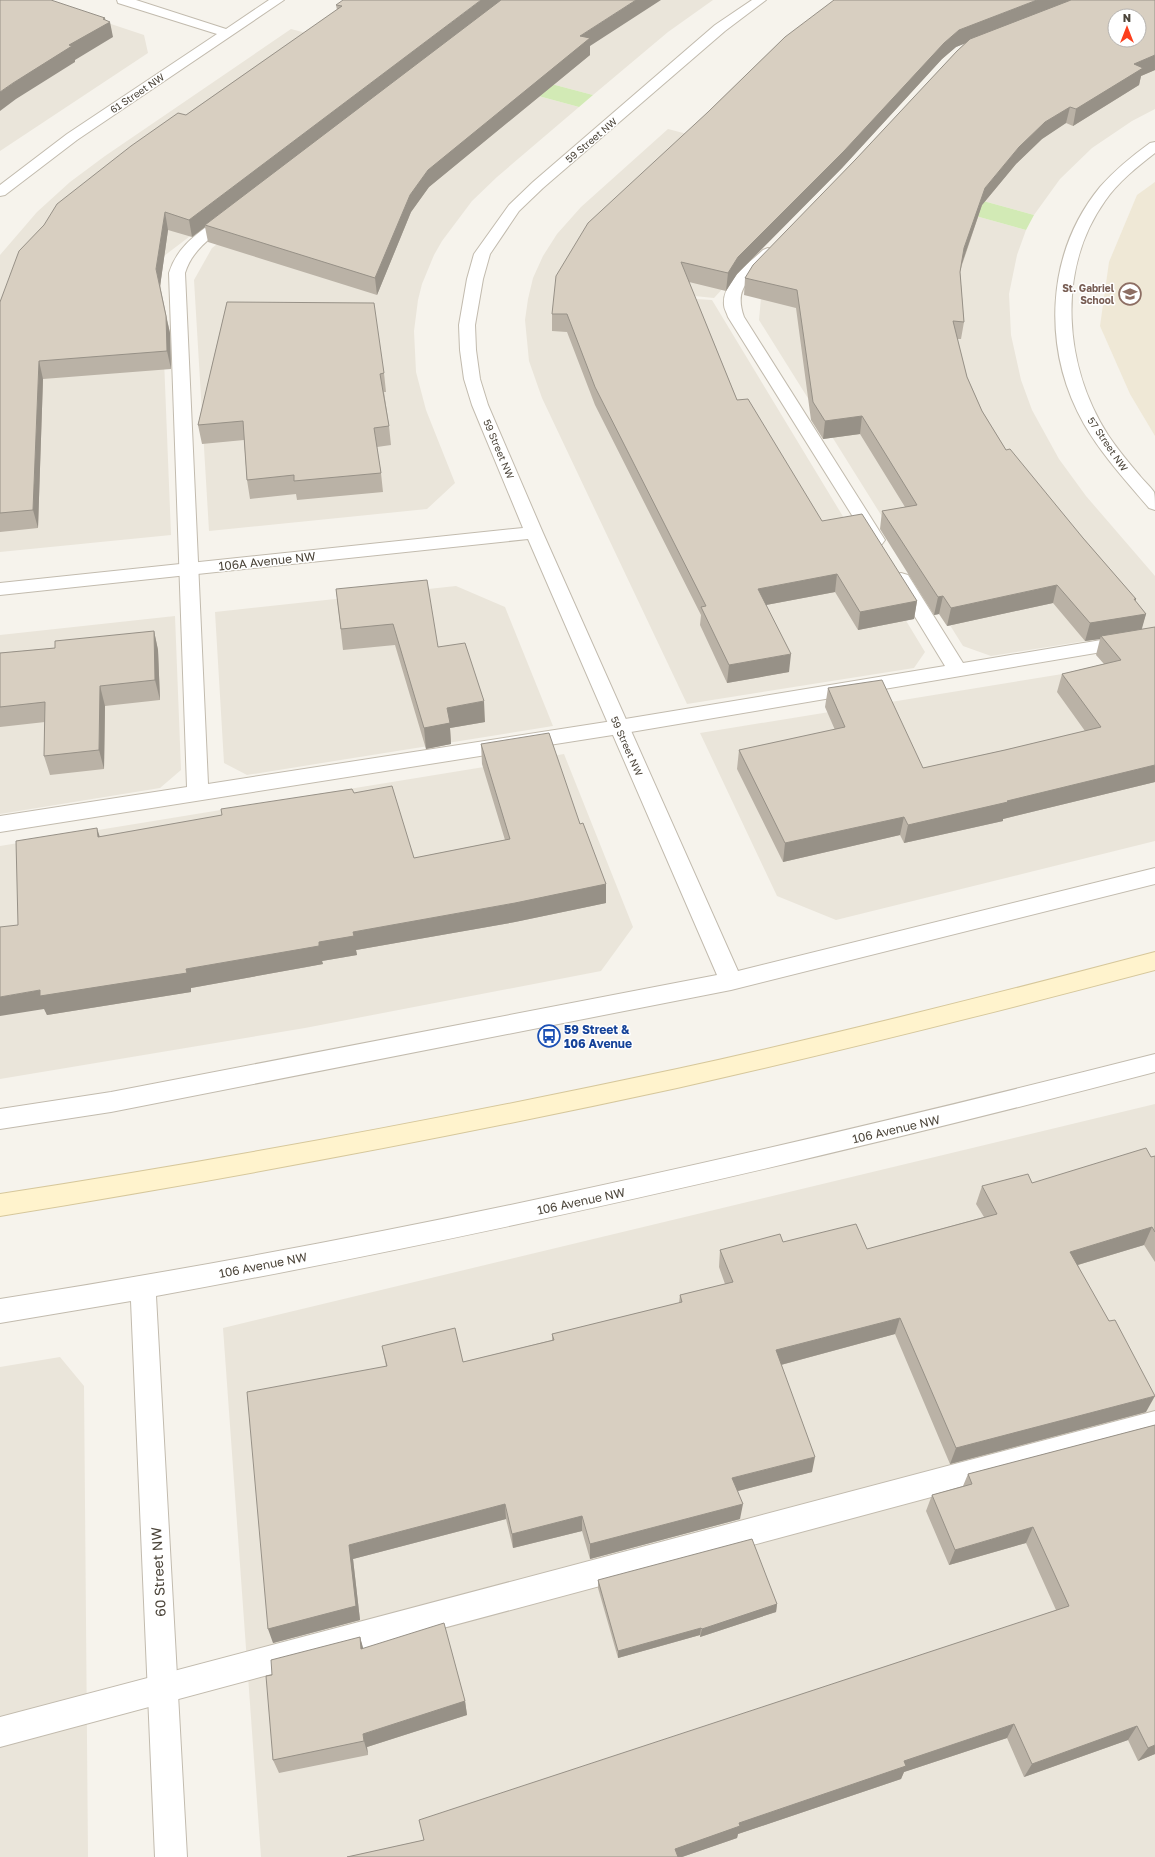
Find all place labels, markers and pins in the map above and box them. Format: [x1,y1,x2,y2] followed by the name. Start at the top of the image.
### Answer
[1117,281,1143,307] school or university icon: St. Gabriel School
[1062,282,1115,306] place label: St. Gabriel School
[564,1022,632,1051] place label: 59 Street & 106 Avenue
[536,1023,562,1049] bus stop icon: 59 Street & 106 Avenue

